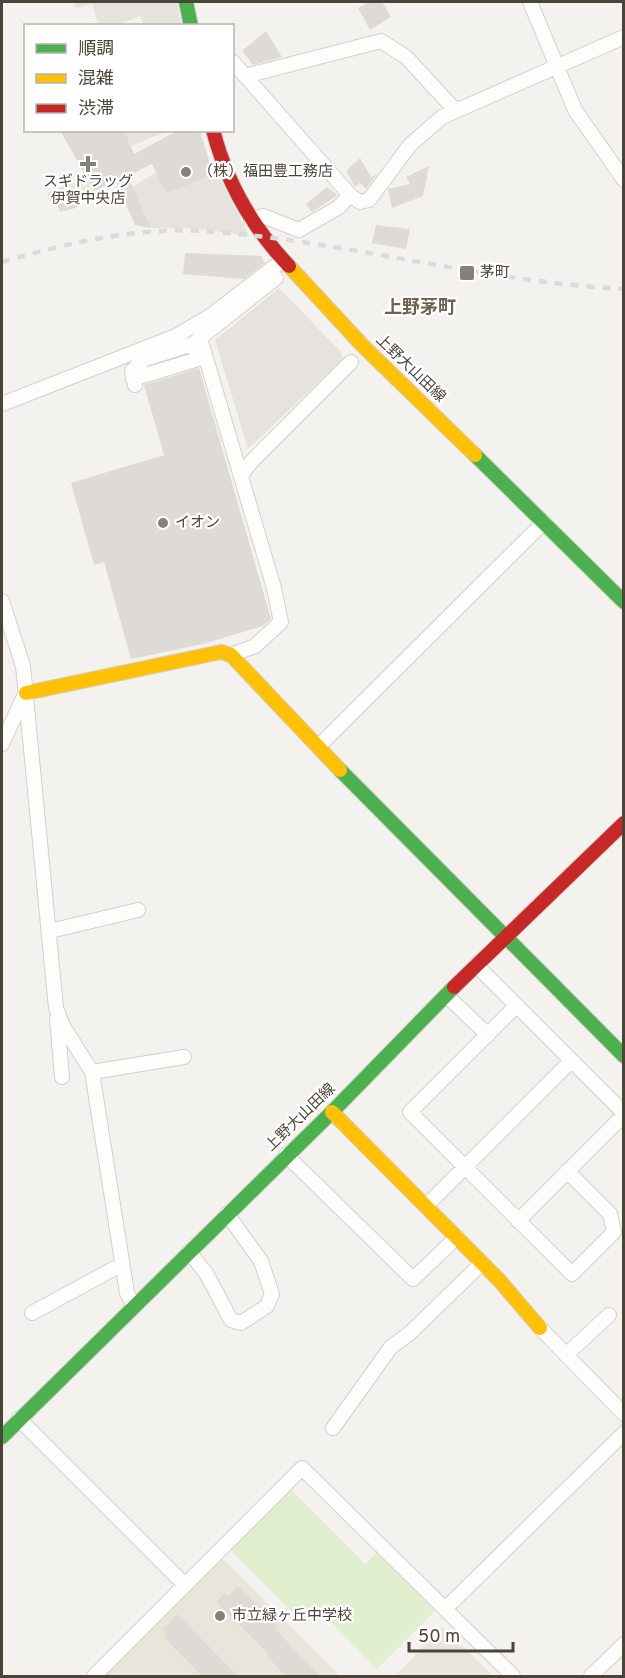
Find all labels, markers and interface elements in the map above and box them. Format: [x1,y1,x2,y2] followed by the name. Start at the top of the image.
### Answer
[24,24,234,132] legend
[78,38,114,61] text: 順調
[78,68,114,91] text: 混雑
[78,98,114,121] text: 渋滞
[81,157,95,171] marker: スギドラッグ 伊賀中央店
[198,163,333,182] place label: （株）福田豊工務店
[179,165,193,179] marker: （株）福田豊工務店
[43,173,133,209] place label: スギドラッグ 伊賀中央店
[458,264,476,282] marker: 茅町
[480,264,510,283] place label: 茅町
[384,297,456,320] district label: 上野茅町
[371,331,449,407] street label: 上野大山田線
[175,514,220,533] place label: イオン
[156,516,170,530] marker: イオン
[262,1080,340,1156] street label: 上野大山田線
[232,1607,352,1626] place label: 市立緑ヶ丘中学校
[213,1609,227,1623] marker: 市立緑ヶ丘中学校
[409,1615,512,1653] scale bar
[418,1626,460,1649] text: 50 m

